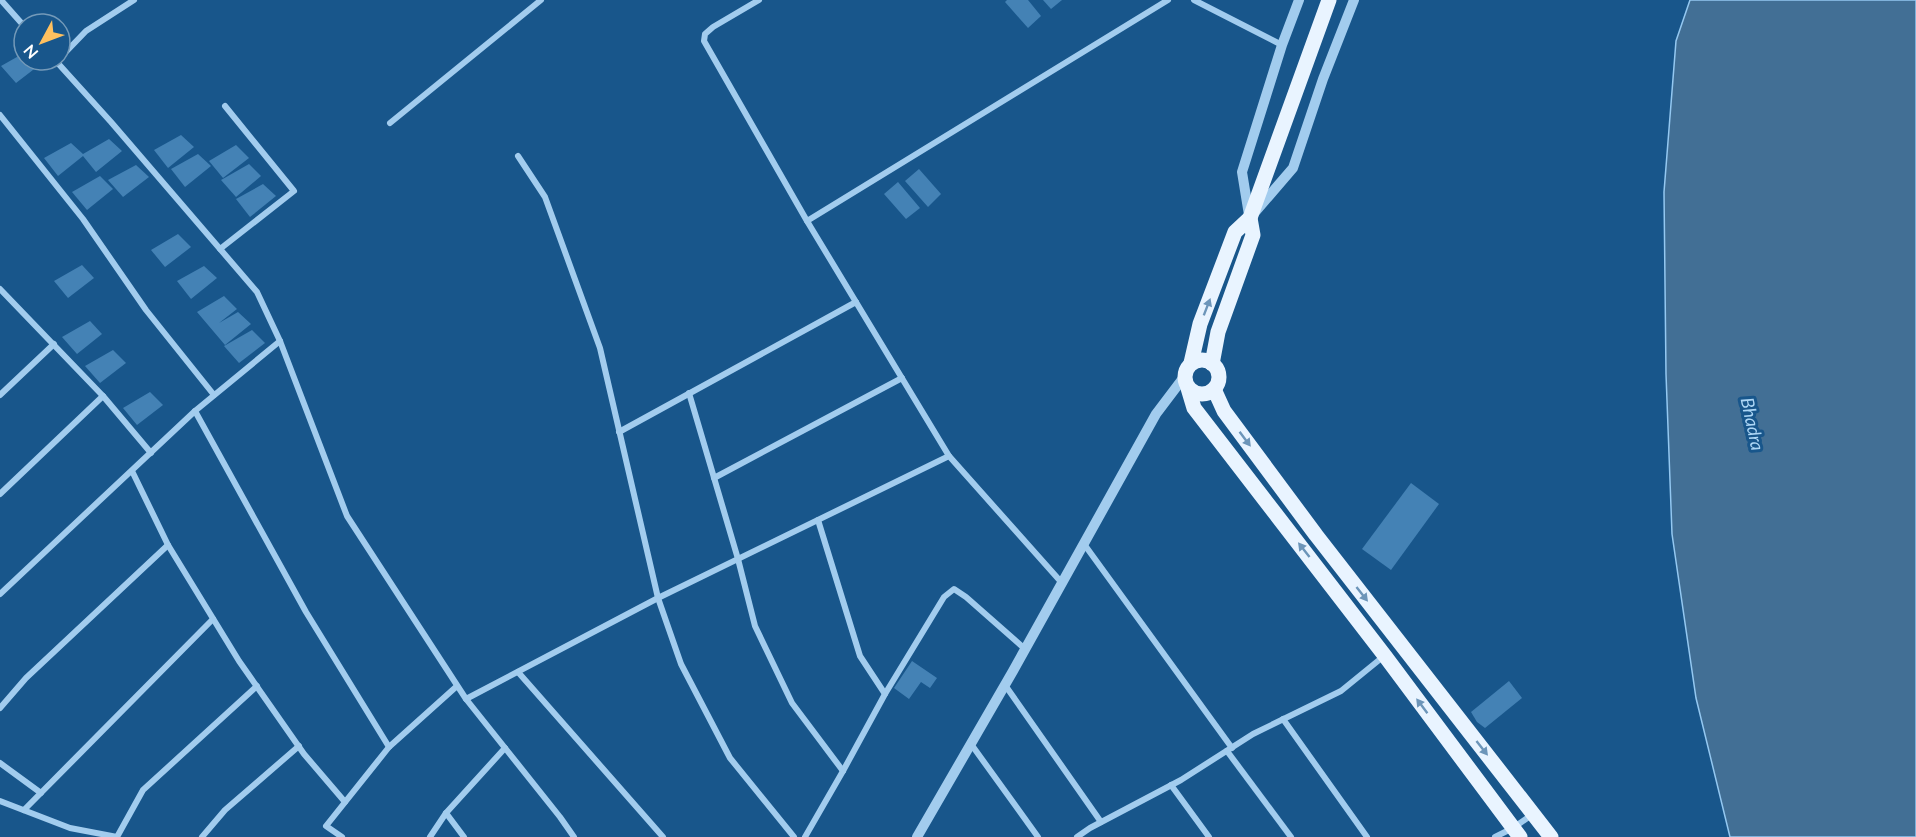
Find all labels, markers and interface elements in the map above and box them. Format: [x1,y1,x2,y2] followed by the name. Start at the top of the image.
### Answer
[12,12,72,72] north arrow
[19,41,42,63] text: N
[1202,297,1212,315] one-way arrow
[1737,395,1769,452] water label: Bhadra
[1238,431,1250,446] one-way arrow
[1298,543,1310,559] one-way arrow
[1356,586,1369,602] one-way arrow
[1416,698,1428,714] one-way arrow
[1476,740,1489,756] one-way arrow

